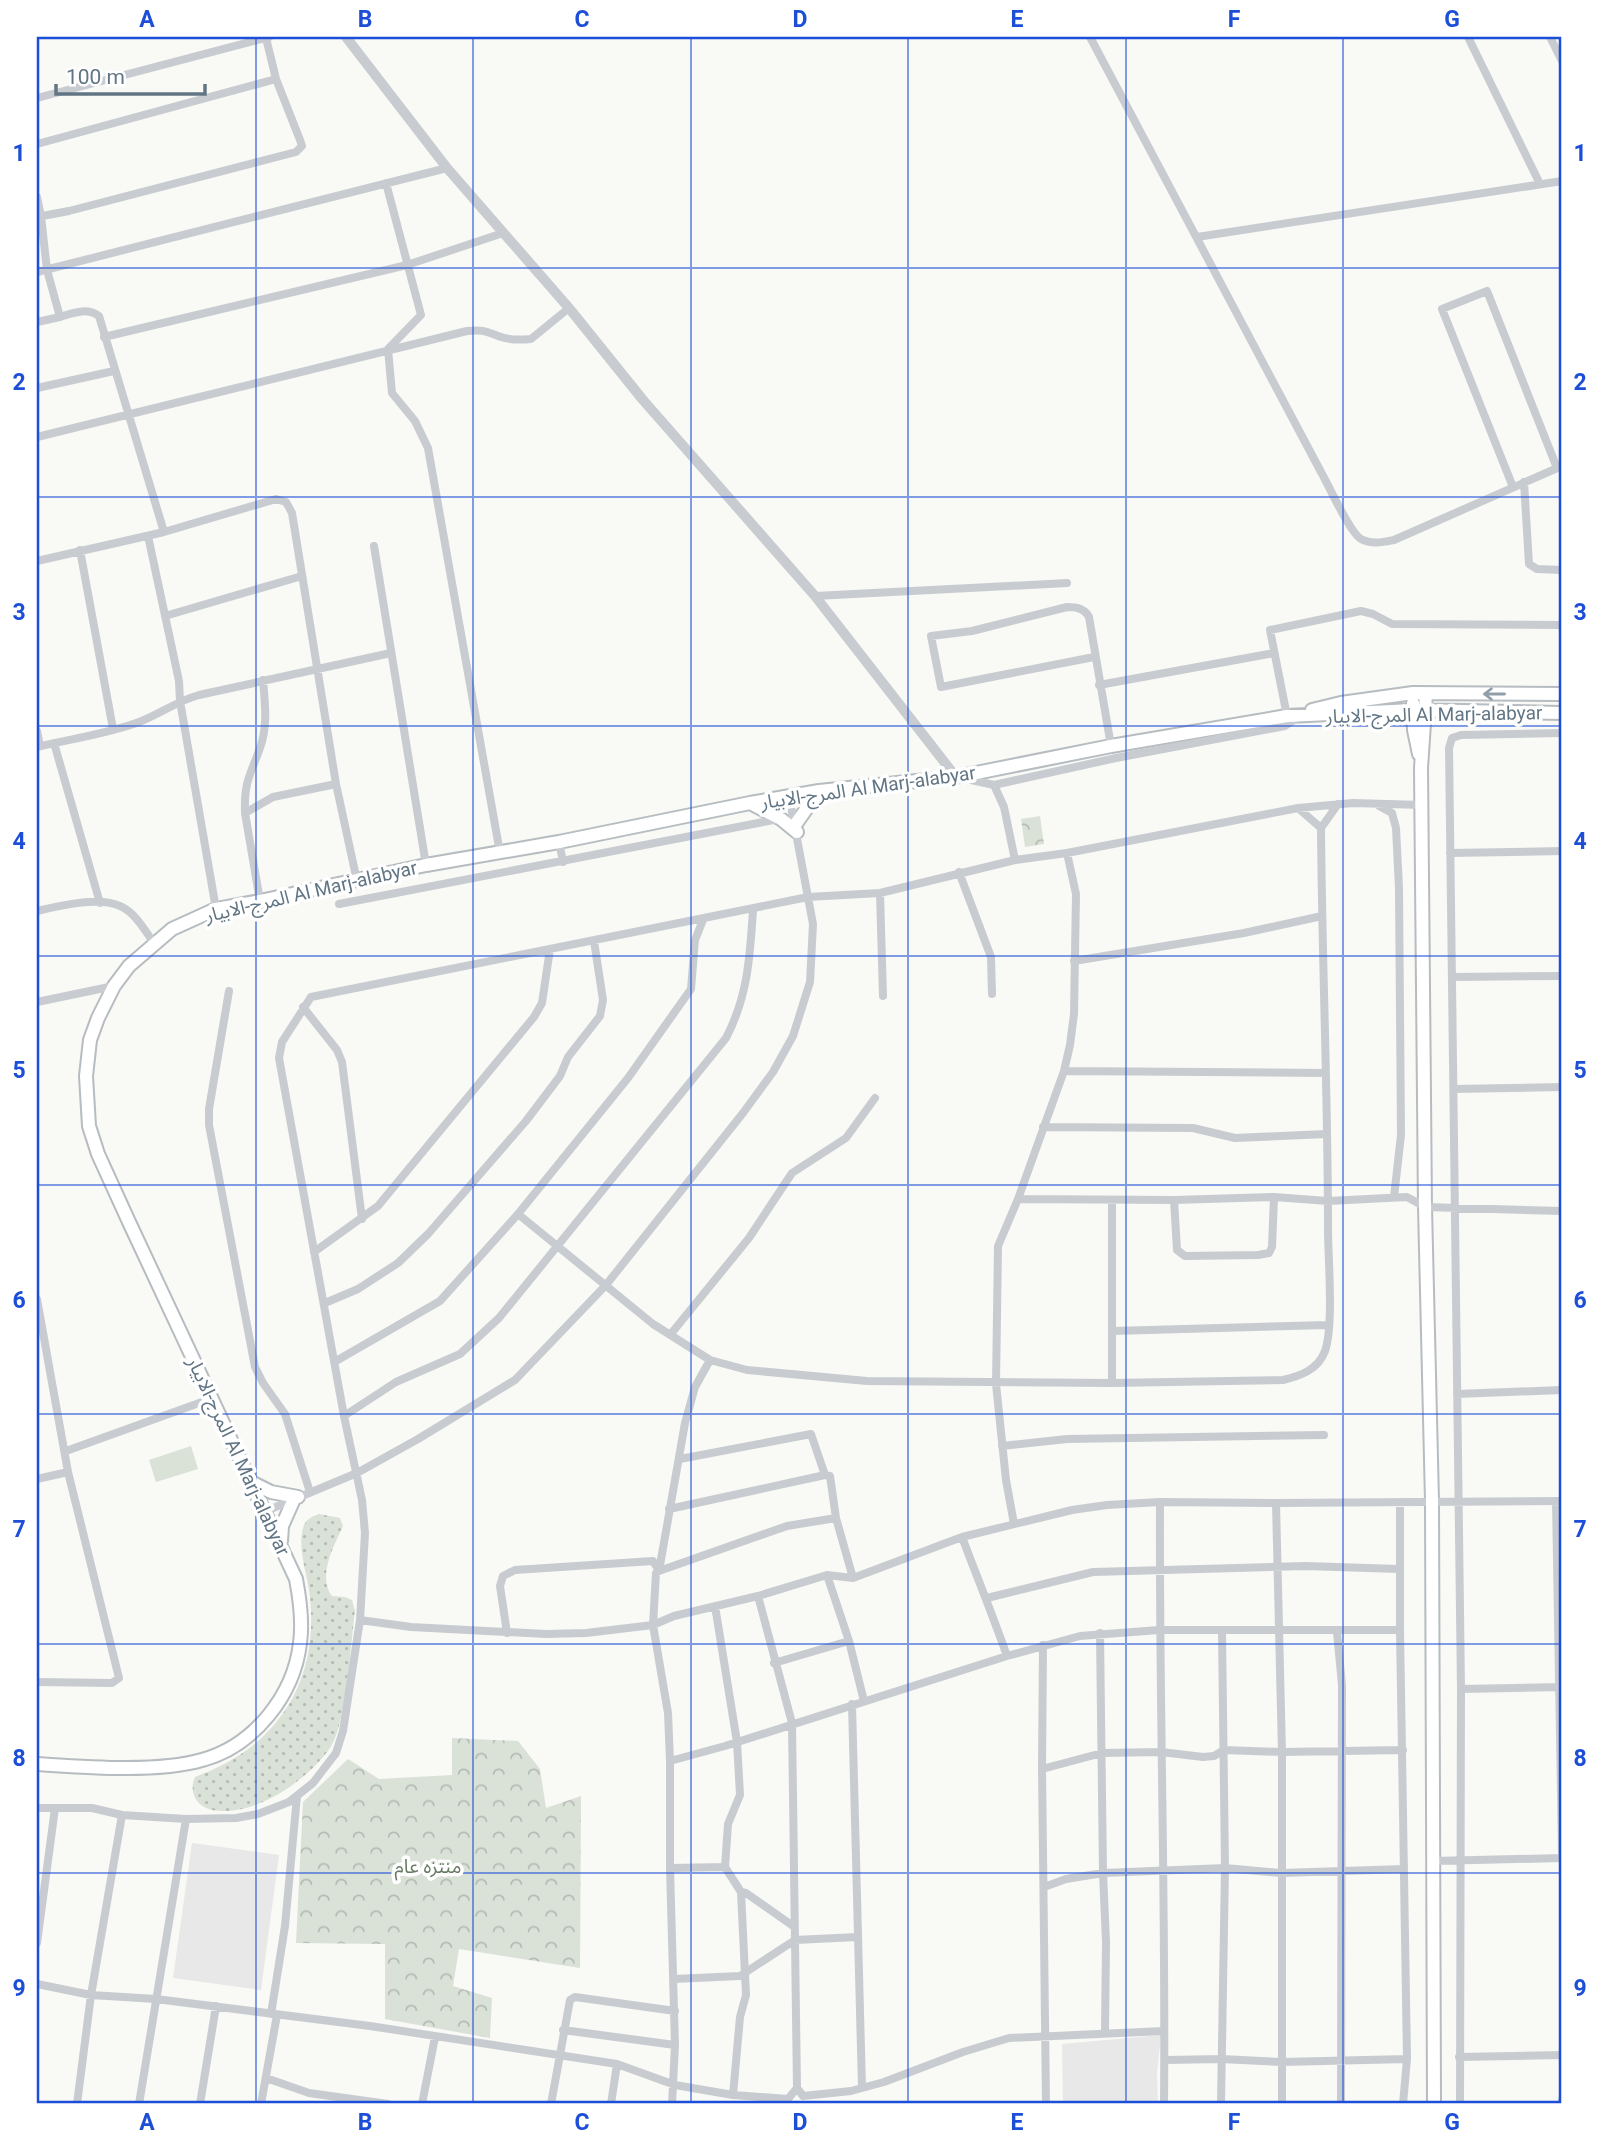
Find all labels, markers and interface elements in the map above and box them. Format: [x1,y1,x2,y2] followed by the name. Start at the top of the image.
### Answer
[139,6,155,33] text: A
[358,6,372,33] text: B
[574,6,590,33] text: C
[793,6,807,33] text: D
[1011,6,1024,33] text: E
[1228,6,1241,33] text: F
[1444,6,1460,33] text: G
[56,52,205,96] scale bar
[66,65,125,89] text: 100 m
[12,140,26,167] text: 1
[1573,140,1587,167] text: 1
[12,369,26,396] text: 2
[1573,369,1587,396] text: 2
[12,599,26,626] text: 3
[1573,599,1587,626] text: 3
[1483,687,1506,701] one-way arrow
[1324,701,1543,730] street label: المرج-الابيار Al Marj-alabyar
[758,761,978,816] street label: المرج-الابيار Al Marj-alabyar
[12,828,26,855] text: 4
[1573,828,1587,855] text: 4
[202,856,420,929] street label: المرج-الابيار Al Marj-alabyar
[12,1057,26,1084] text: 5
[1573,1057,1587,1084] text: 5
[12,1287,26,1314] text: 6
[1573,1287,1587,1314] text: 6
[180,1352,295,1561] street label: المرج-الابيار Al Marj-alabyar
[12,1516,26,1543] text: 7
[1573,1516,1587,1543] text: 7
[12,1745,26,1772] text: 8
[1573,1745,1587,1772] text: 8
[394,1855,462,1881] park label: منتزه عام
[12,1975,26,2002] text: 9
[1573,1975,1587,2002] text: 9
[139,2109,155,2136] text: A
[358,2109,372,2136] text: B
[574,2109,590,2136] text: C
[793,2109,807,2136] text: D
[1011,2109,1024,2136] text: E
[1228,2109,1241,2136] text: F
[1444,2109,1460,2136] text: G

